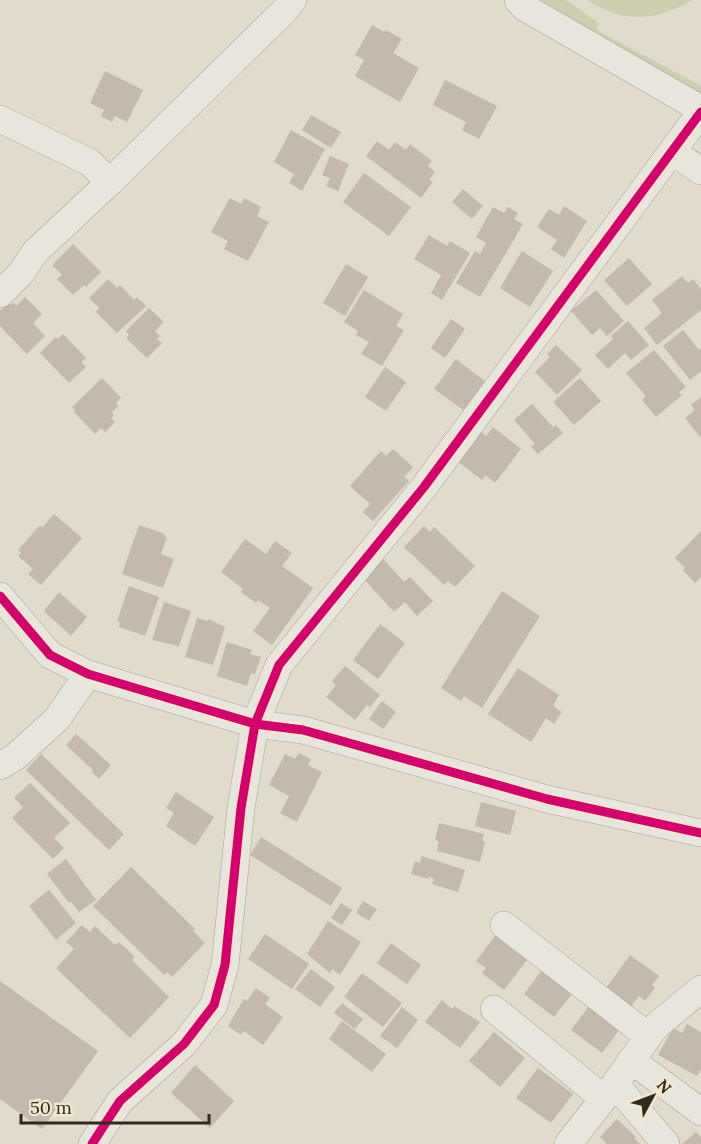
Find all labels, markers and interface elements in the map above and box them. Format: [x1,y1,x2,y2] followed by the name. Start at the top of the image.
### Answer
[623,1066,683,1126] north arrow
[653,1075,676,1097] text: N
[21,1087,208,1125] scale bar
[30,1096,72,1119] text: 50 m

